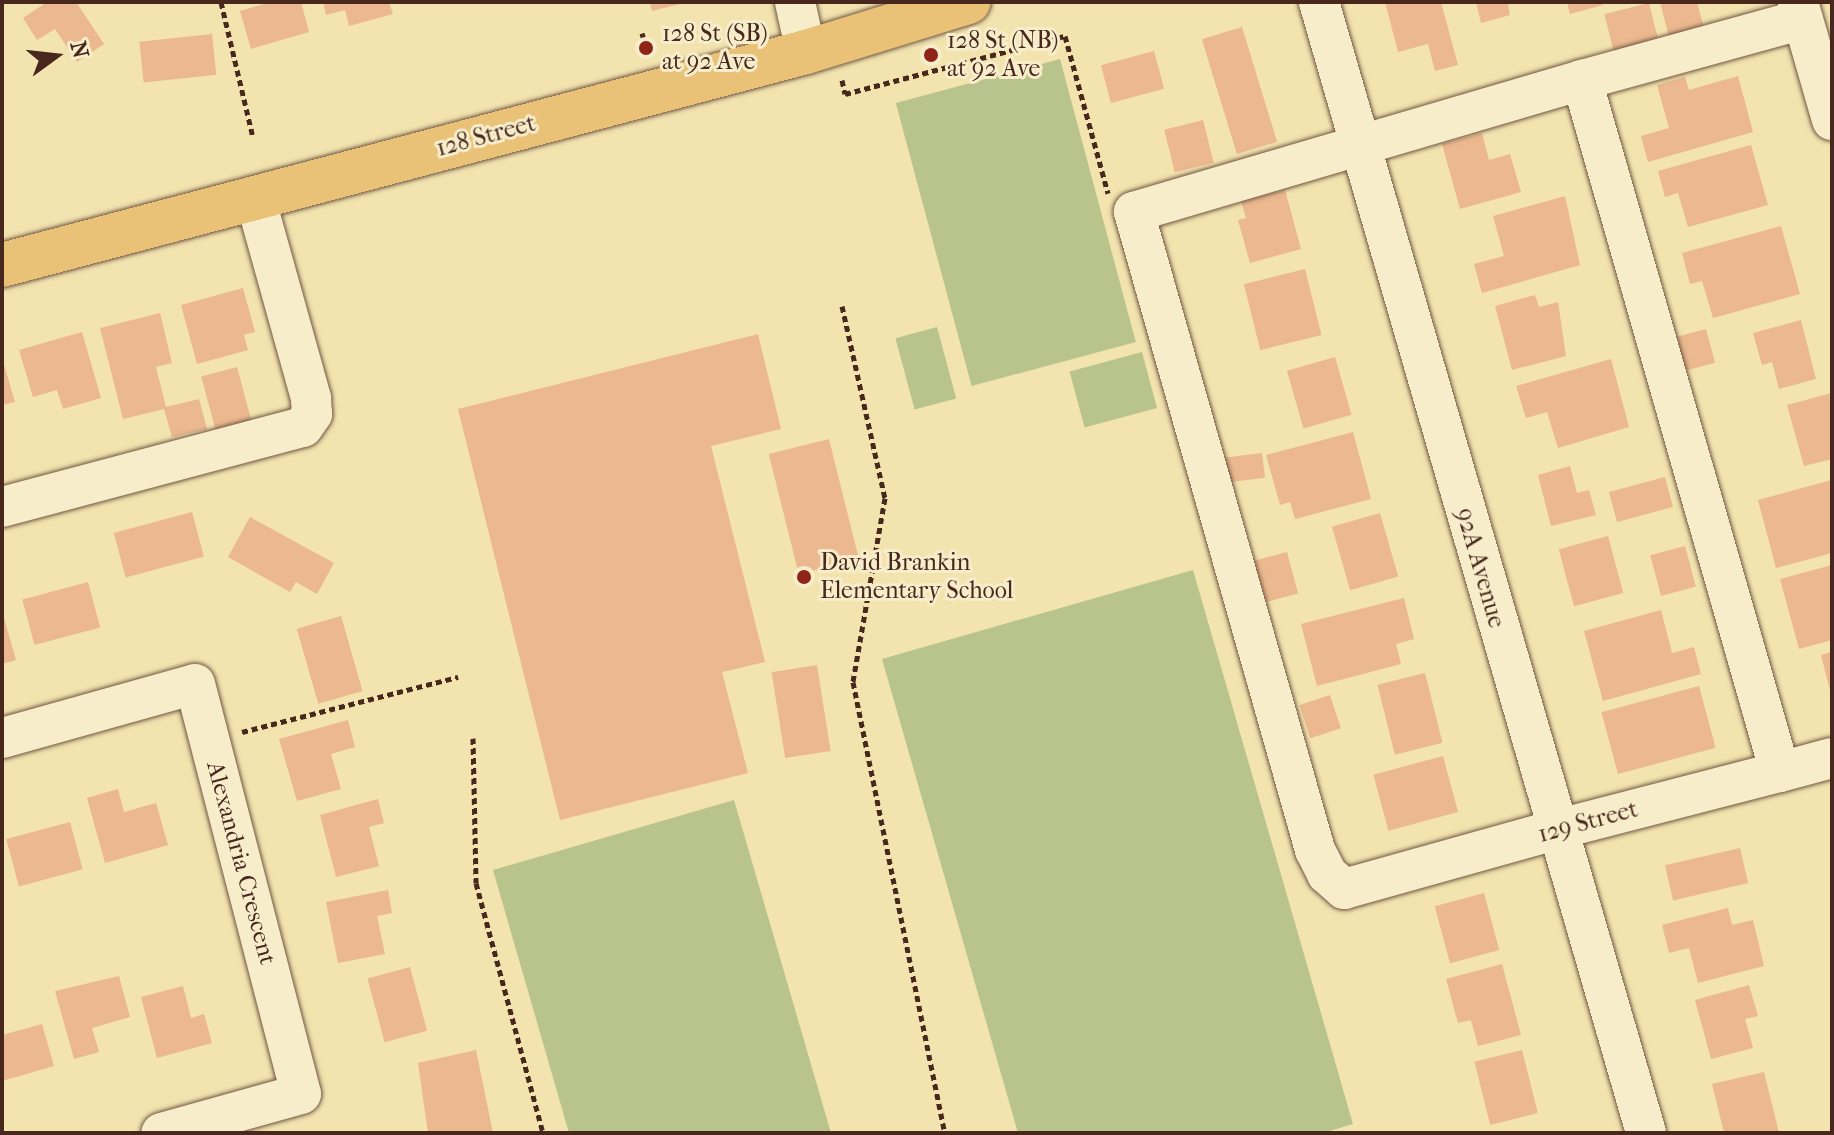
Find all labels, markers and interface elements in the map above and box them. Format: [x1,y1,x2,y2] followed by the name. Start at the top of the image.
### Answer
[16,16,96,96] north arrow
[662,20,768,76] place label: 128 St (SB) at 92 Ave
[947,27,1059,83] place label: 128 St (NB) at 92 Ave
[64,38,94,61] text: N
[637,39,655,57] marker: 128 St (SB) at 92 Ave
[922,46,940,64] marker: 128 St (NB) at 92 Ave
[433,109,539,163] street label: 128 Street
[1449,505,1511,631] street label: 92A Avenue
[820,549,1013,605] place label: David Brankin Elementary School
[795,568,813,586] marker: David Brankin Elementary School
[200,758,282,968] street label: Alexandria Crescent
[1535,795,1641,849] street label: 129 Street

